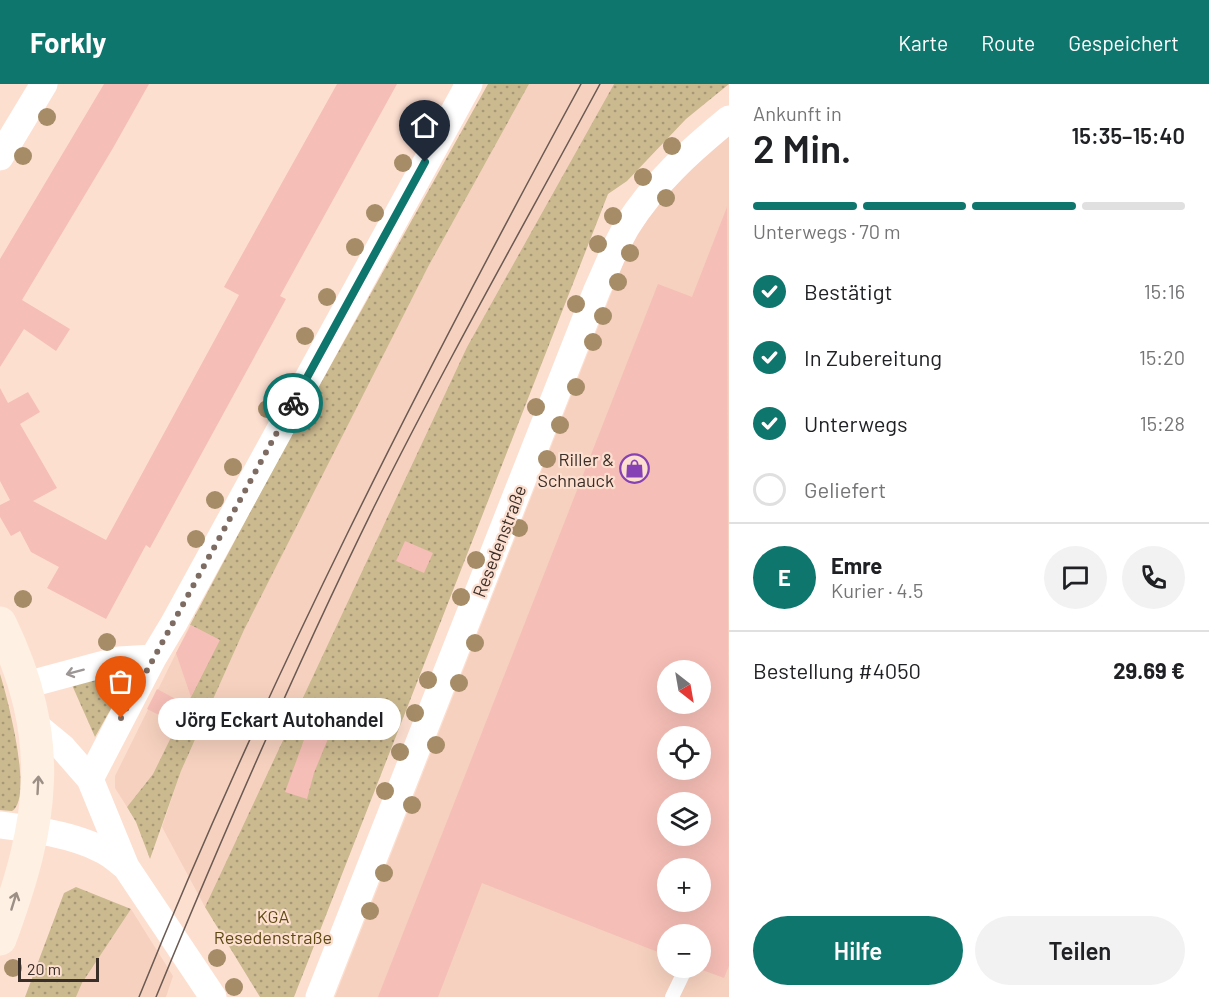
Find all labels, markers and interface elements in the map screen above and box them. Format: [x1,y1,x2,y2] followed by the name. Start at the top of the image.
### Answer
[30,25,106,59] text: Forkly
[898,30,948,55] text: Karte
[981,30,1035,55] text: Route
[1068,30,1179,55] text: Gespeichert
[399,100,450,162] pin
[753,101,842,125] text: Ankunft in
[408,109,441,142] icon: home
[1072,122,1185,148] text: 15:35–15:40
[753,124,851,171] text: 2 Min.
[753,219,901,243] text: Unterwegs · 70 m
[753,275,786,308] icon: check
[804,278,893,304] text: Bestätigt
[1144,279,1185,303] text: 15:16
[753,341,786,374] icon: check
[804,344,942,370] text: In Zubereitung
[1139,345,1185,369] text: 15:20
[263,373,323,433] courier
[277,387,310,420] icon: bike
[753,407,786,440] icon: check
[804,410,908,436] text: Unterwegs
[1140,411,1185,435] text: 15:28
[538,448,614,491] place label: Riller & Schnauck
[619,453,651,485] shop icon: Riller & Schnauck
[804,476,886,502] text: Geliefert
[468,482,530,600] street label: Resedenstraße
[1044,546,1107,609] button: chat
[1122,546,1185,609] button: phone
[831,552,882,578] text: Emre
[778,564,791,590] text: E
[831,578,923,602] text: Kurier · 4.5
[95,656,146,718] pin
[753,657,921,683] text: Bestellung #4050
[1113,657,1185,683] text: 29.69 €
[657,660,711,714] north arrow
[657,660,711,978] map controls
[104,665,137,698] icon: bag
[66,666,85,678] one-way arrow
[157,697,400,739] callout: Jörg Eckart Autohandel
[176,707,383,731] text: Jörg Eckart Autohandel
[657,726,711,780] button: locate
[32,775,43,795] one-way arrow
[657,792,711,846] button: layers
[657,858,711,912] button: +
[9,892,20,911] one-way arrow
[214,905,332,948] park label: KGA Resedenstraße
[753,916,963,985] button: Hilfe
[975,916,1185,985] button: Teilen
[657,924,711,978] button: −
[18,955,99,982] scale bar
[27,959,61,978] text: 20 m

